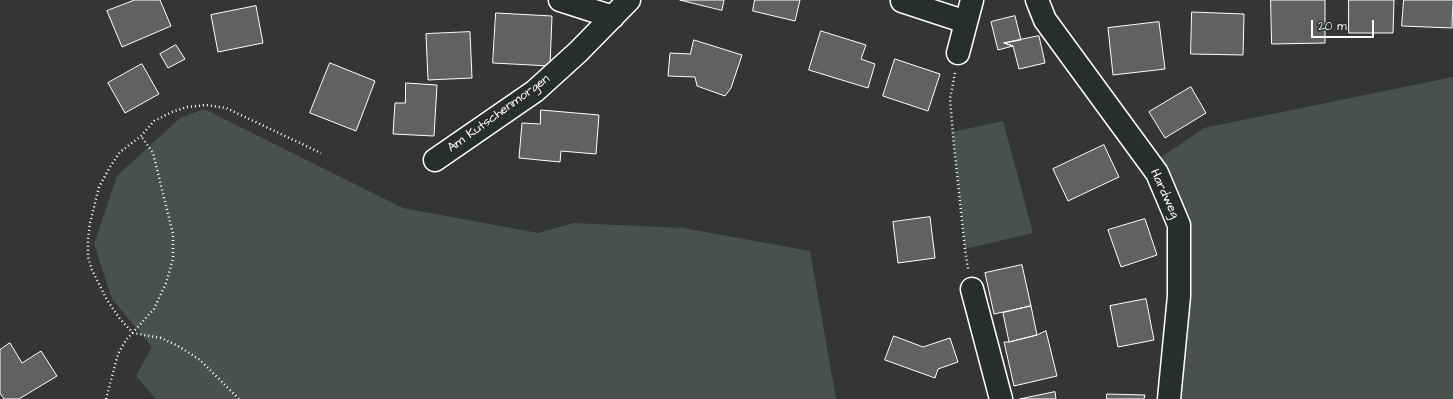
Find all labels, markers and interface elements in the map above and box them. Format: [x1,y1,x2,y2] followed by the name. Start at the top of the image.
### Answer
[1313,12,1376,38] scale bar
[1318,18,1347,35] text: 20 m
[445,72,553,156] street label: Am Kutschenmorgen
[1146,167,1182,221] street label: Hardweg

